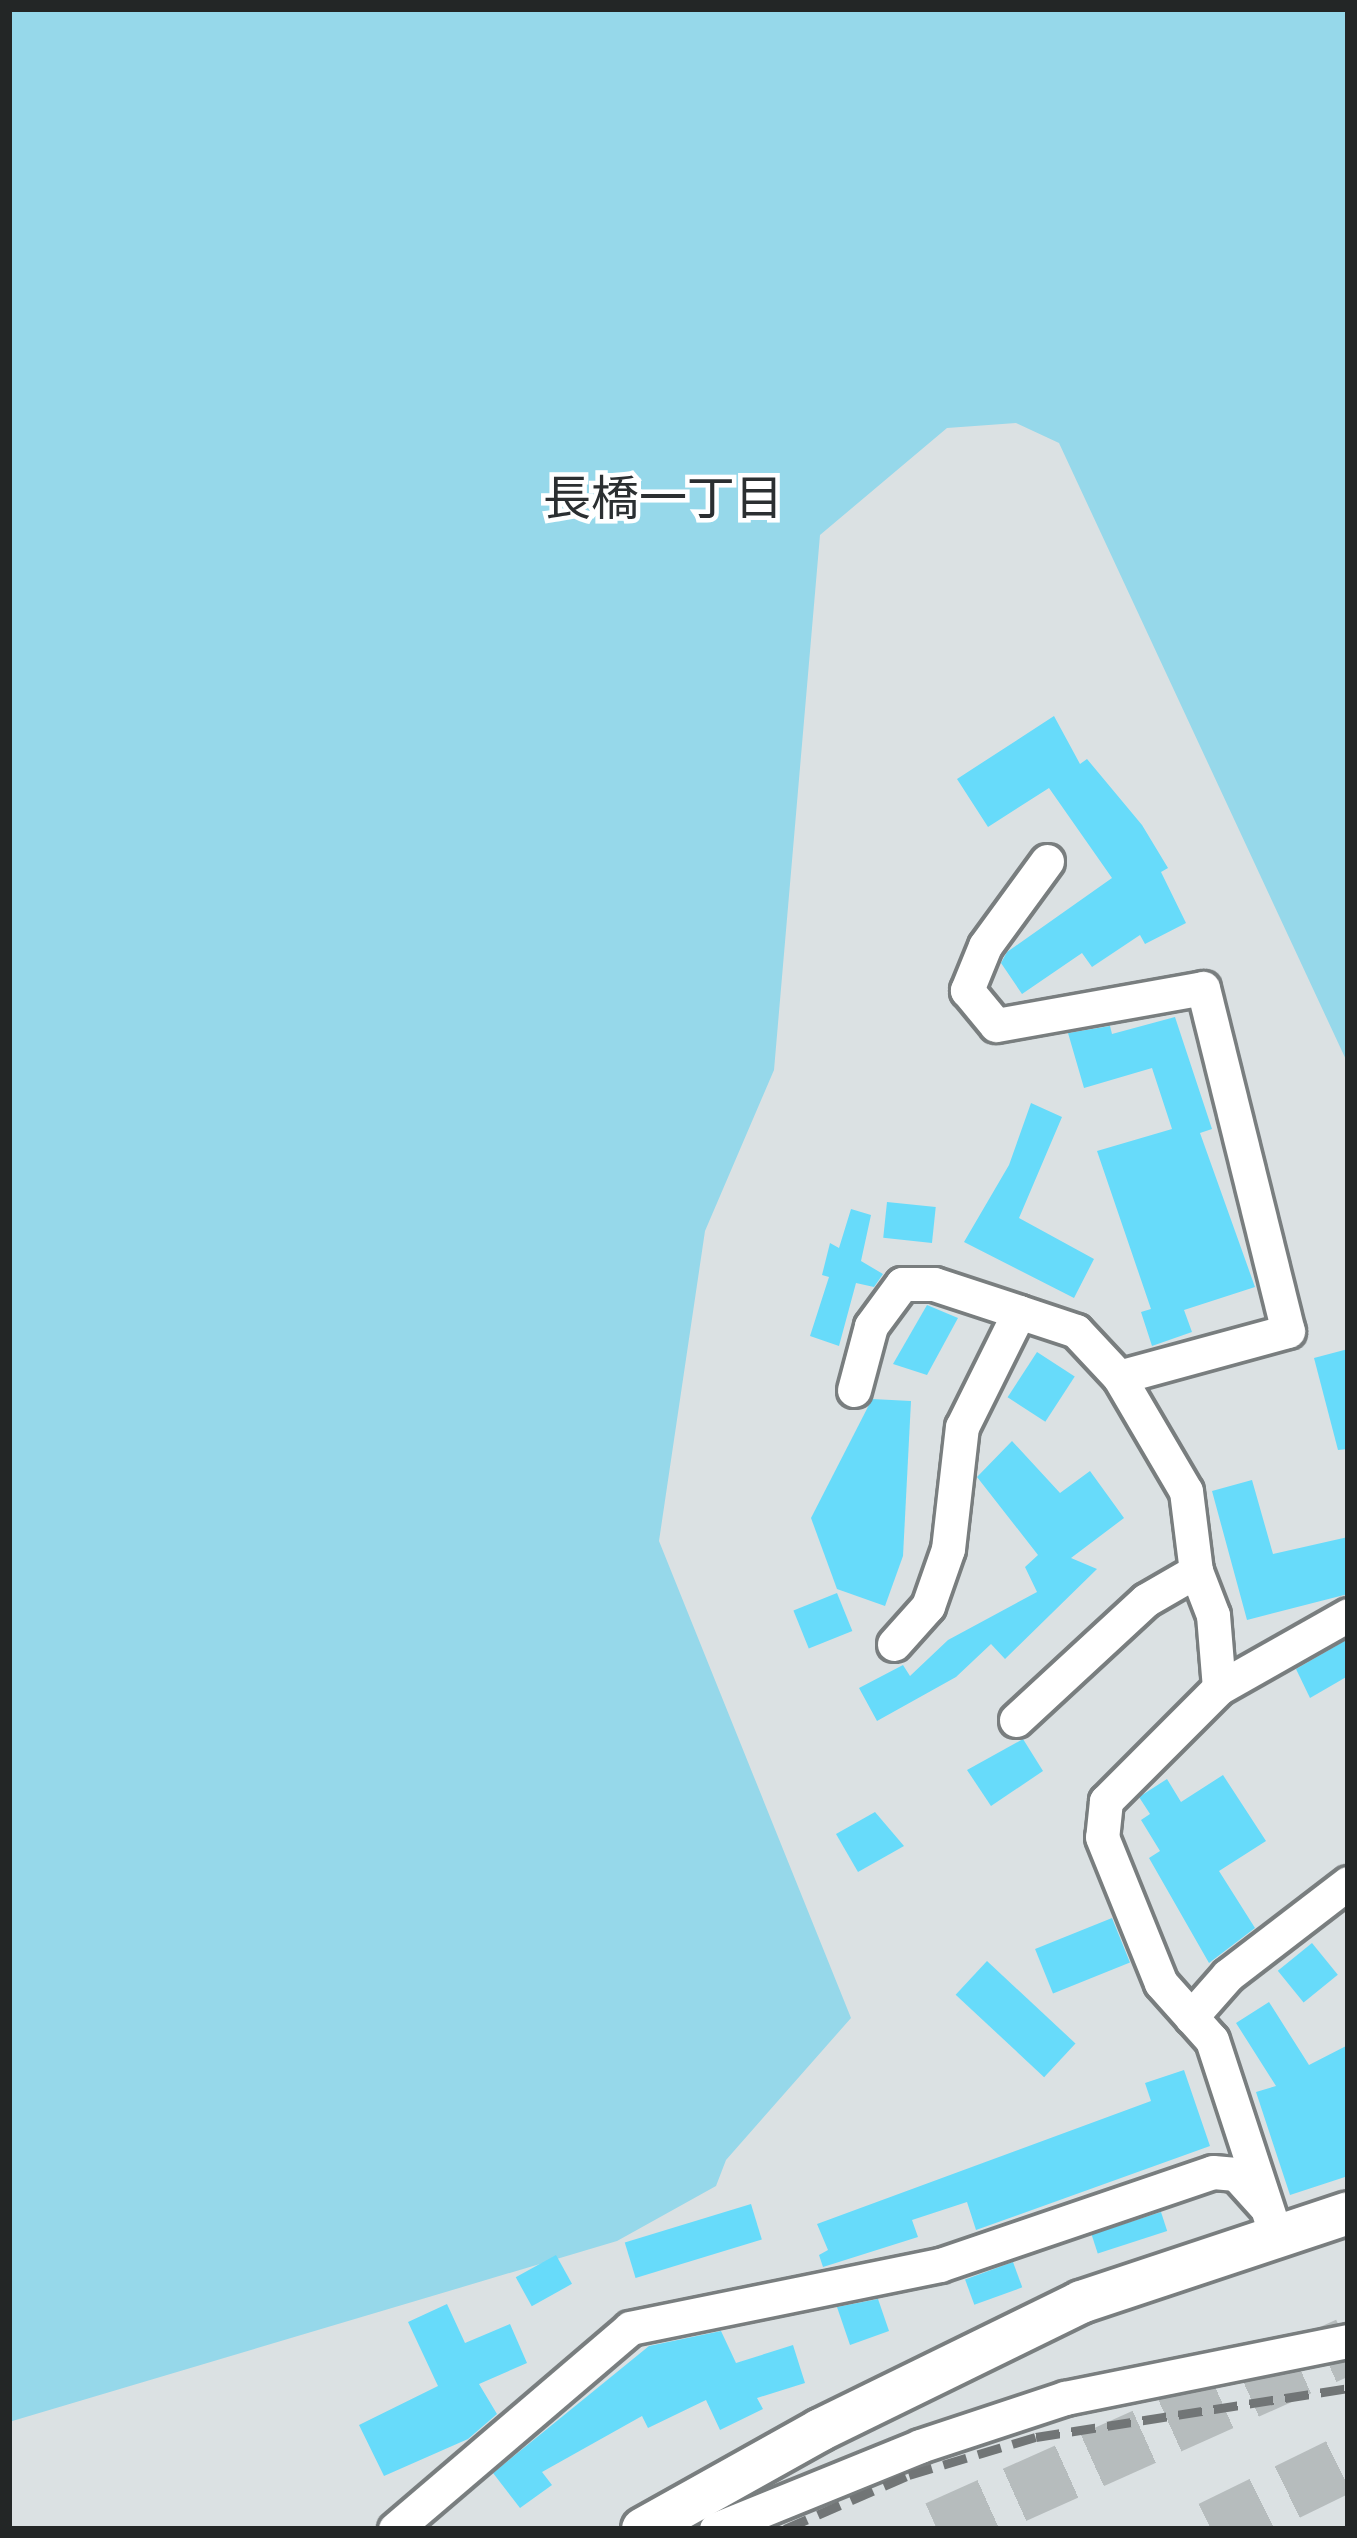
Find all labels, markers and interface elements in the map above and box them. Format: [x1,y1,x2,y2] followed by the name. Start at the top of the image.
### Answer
[543,469,783,527] district label: 長橋一丁目

